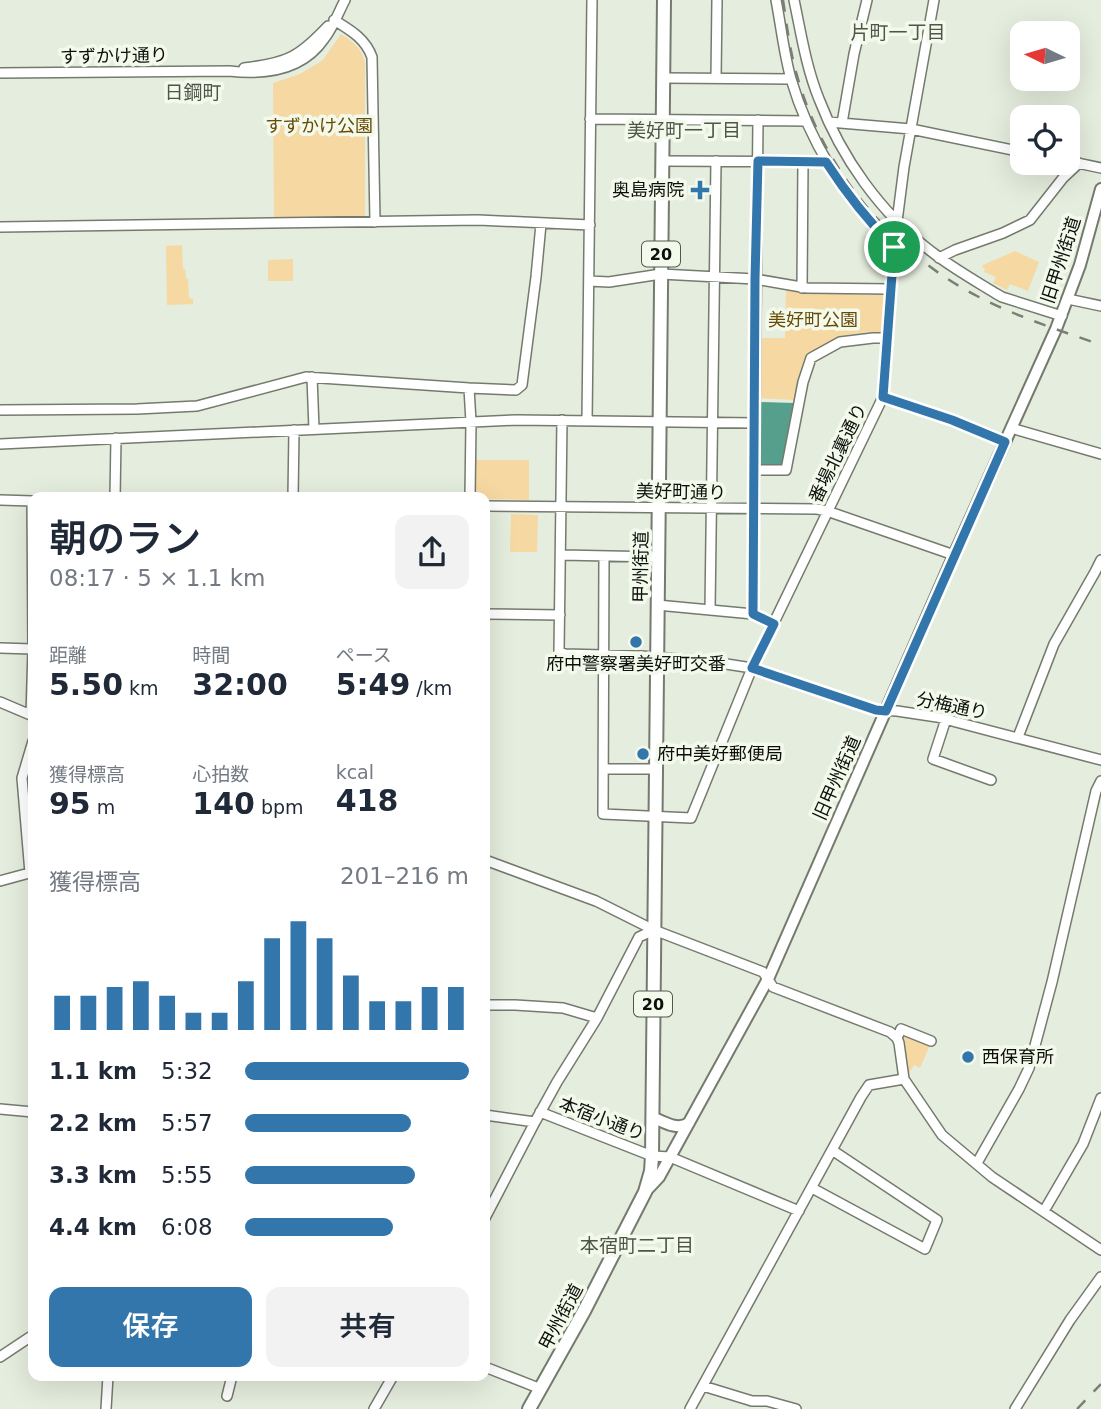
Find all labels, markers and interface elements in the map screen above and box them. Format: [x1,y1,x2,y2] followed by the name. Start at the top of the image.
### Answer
[850,21,946,43] district label: 片町一丁目
[1010,21,1080,91] north arrow
[1010,21,1080,175] map controls
[60,44,168,67] street label: すずかけ通り
[164,81,222,103] district label: 日鋼町
[1010,105,1080,175] button: locate
[265,115,373,136] park label: すずかけ公園
[627,119,741,141] district label: 美好町一丁目
[612,179,684,200] place label: 奥島病院
[690,180,710,200] marker: 奥島病院
[1037,214,1084,306] street label: 旧甲州街道
[864,217,924,277] pin
[875,228,913,266] icon: arrive
[642,242,680,266] road number: 20
[768,309,858,330] park label: 美好町公園
[804,400,871,506] street label: 番場北裏通り
[636,480,726,503] street label: 美好町通り
[395,515,469,589] button: share
[49,517,201,561] text: 朝のラン
[629,531,652,603] street label: 甲州街道
[49,565,265,591] text: 08:17 · 5 × 1.1 km
[628,634,644,650] marker: 府中警察署美好町交番
[49,644,87,666] text: 距離
[192,644,230,666] text: 時間
[336,644,392,666] text: ペース
[546,653,726,674] place label: 府中警察署美好町交番
[49,667,123,702] text: 5.50
[192,667,288,702] text: 32:00
[336,667,410,702] text: 5:49
[123,677,159,699] text: km
[410,677,452,699] text: /km
[915,688,990,723] street label: 分梅通り
[809,732,864,823] street label: 旧甲州街道
[657,743,783,764] place label: 府中美好郵便局
[635,746,651,762] marker: 府中美好郵便局
[336,761,374,783] text: kcal
[49,763,125,785] text: 獲得標高
[192,763,249,785] text: 心拍数
[336,783,398,818] text: 418
[49,786,91,821] text: 95
[192,786,255,821] text: 140
[91,796,115,818] text: m
[255,796,304,818] text: bpm
[340,863,469,889] text: 201–216 m
[49,869,141,895] text: 獲得標高
[634,992,672,1016] road number: 20
[982,1046,1054,1067] place label: 西保育所
[960,1049,976,1065] marker: 西保育所
[49,1058,137,1084] text: 1.1 km
[161,1058,213,1084] text: 5:32
[556,1093,648,1144] street label: 本宿小通り
[49,1110,137,1136] text: 2.2 km
[161,1110,213,1136] text: 5:57
[49,1162,137,1188] text: 3.3 km
[161,1162,213,1188] text: 5:55
[49,1214,137,1240] text: 4.4 km
[161,1214,213,1240] text: 6:08
[580,1234,694,1256] district label: 本宿町二丁目
[534,1280,587,1353] street label: 甲州街道
[49,1287,252,1367] button: 保存
[266,1287,469,1367] button: 共有

